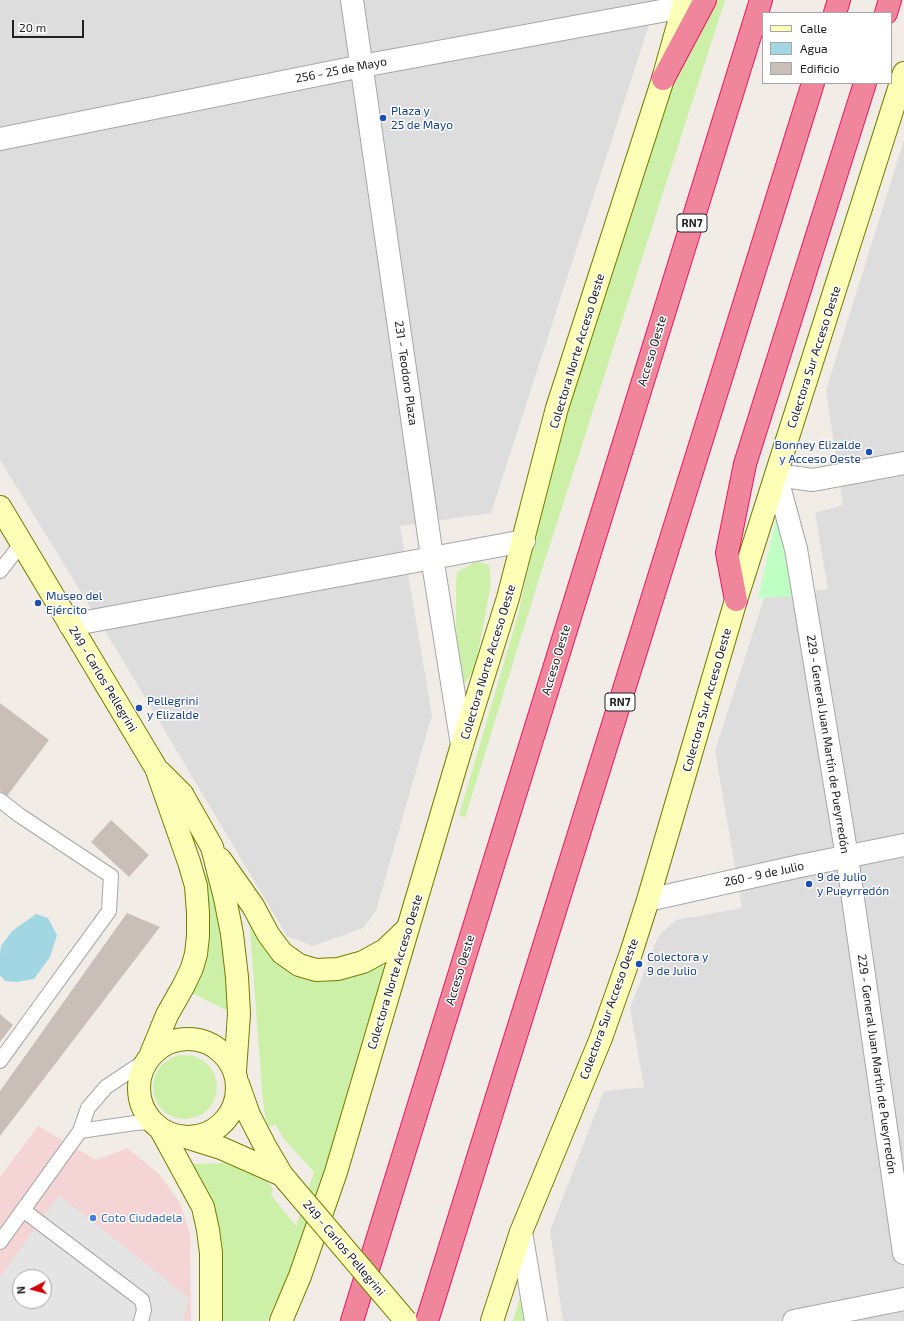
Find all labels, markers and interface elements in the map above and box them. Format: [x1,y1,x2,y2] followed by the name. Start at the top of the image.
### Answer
[14,12,86,38] scale bar
[762,12,892,84] legend
[19,20,46,34] text: 20 m
[800,21,827,35] text: Calle
[800,41,828,55] text: Agua
[294,54,388,86] street label: 256 - 25 de Mayo
[800,61,840,75] text: Edificio
[391,104,453,132] place label: Plaza y 25 de Mayo
[378,113,388,123] marker: Plaza y 25 de Mayo
[677,214,707,232] road number: RN7
[547,272,607,430] street label: Colectora Norte Acceso Oeste
[784,284,844,430] street label: Colectora Sur Acceso Oeste
[634,314,670,388] street label: Acceso Oeste
[392,320,420,426] street label: 231 - Teodoro Plaza
[775,438,861,466] place label: Bonney Elizalde y Acceso Oeste
[864,447,874,457] marker: Bonney Elizalde y Acceso Oeste
[458,583,518,741] street label: Colectora Norte Acceso Oeste
[46,589,102,617] place label: Museo del Ejército
[33,598,43,608] marker: Museo del Ejército
[538,623,574,697] street label: Acceso Oeste
[66,624,140,734] street label: 249 - Carlos Pellegrini
[680,627,734,773] street label: Colectora Sur Acceso Oeste
[804,633,852,855] street label: 229 - General Juan Martín de Pueyrredón
[605,693,635,711] road number: RN7
[147,694,199,722] place label: Pellegrini y Elizalde
[134,703,144,713] marker: Pellegrini y Elizalde
[723,858,805,890] street label: 260 - 9 de Julio
[817,870,889,898] place label: 9 de Julio y Pueyrredón
[804,879,814,889] marker: 9 de Julio y Pueyrredón
[365,893,425,1051] street label: Colectora Norte Acceso Oeste
[442,933,478,1007] street label: Acceso Oeste
[577,937,641,1081] street label: Colectora Sur Acceso Oeste
[647,950,708,978] place label: Colectora y 9 de Julio
[854,953,900,1175] street label: 229 - General Juan Martín de Pueyrredón
[634,959,644,969] marker: Colectora y 9 de Julio
[300,1197,388,1299] street label: 249 - Carlos Pellegrini
[101,1211,182,1225] place label: Coto Ciudadela
[88,1213,98,1223] marker: Coto Ciudadela
[12,1269,52,1309] north arrow
[14,1286,27,1295] text: N

